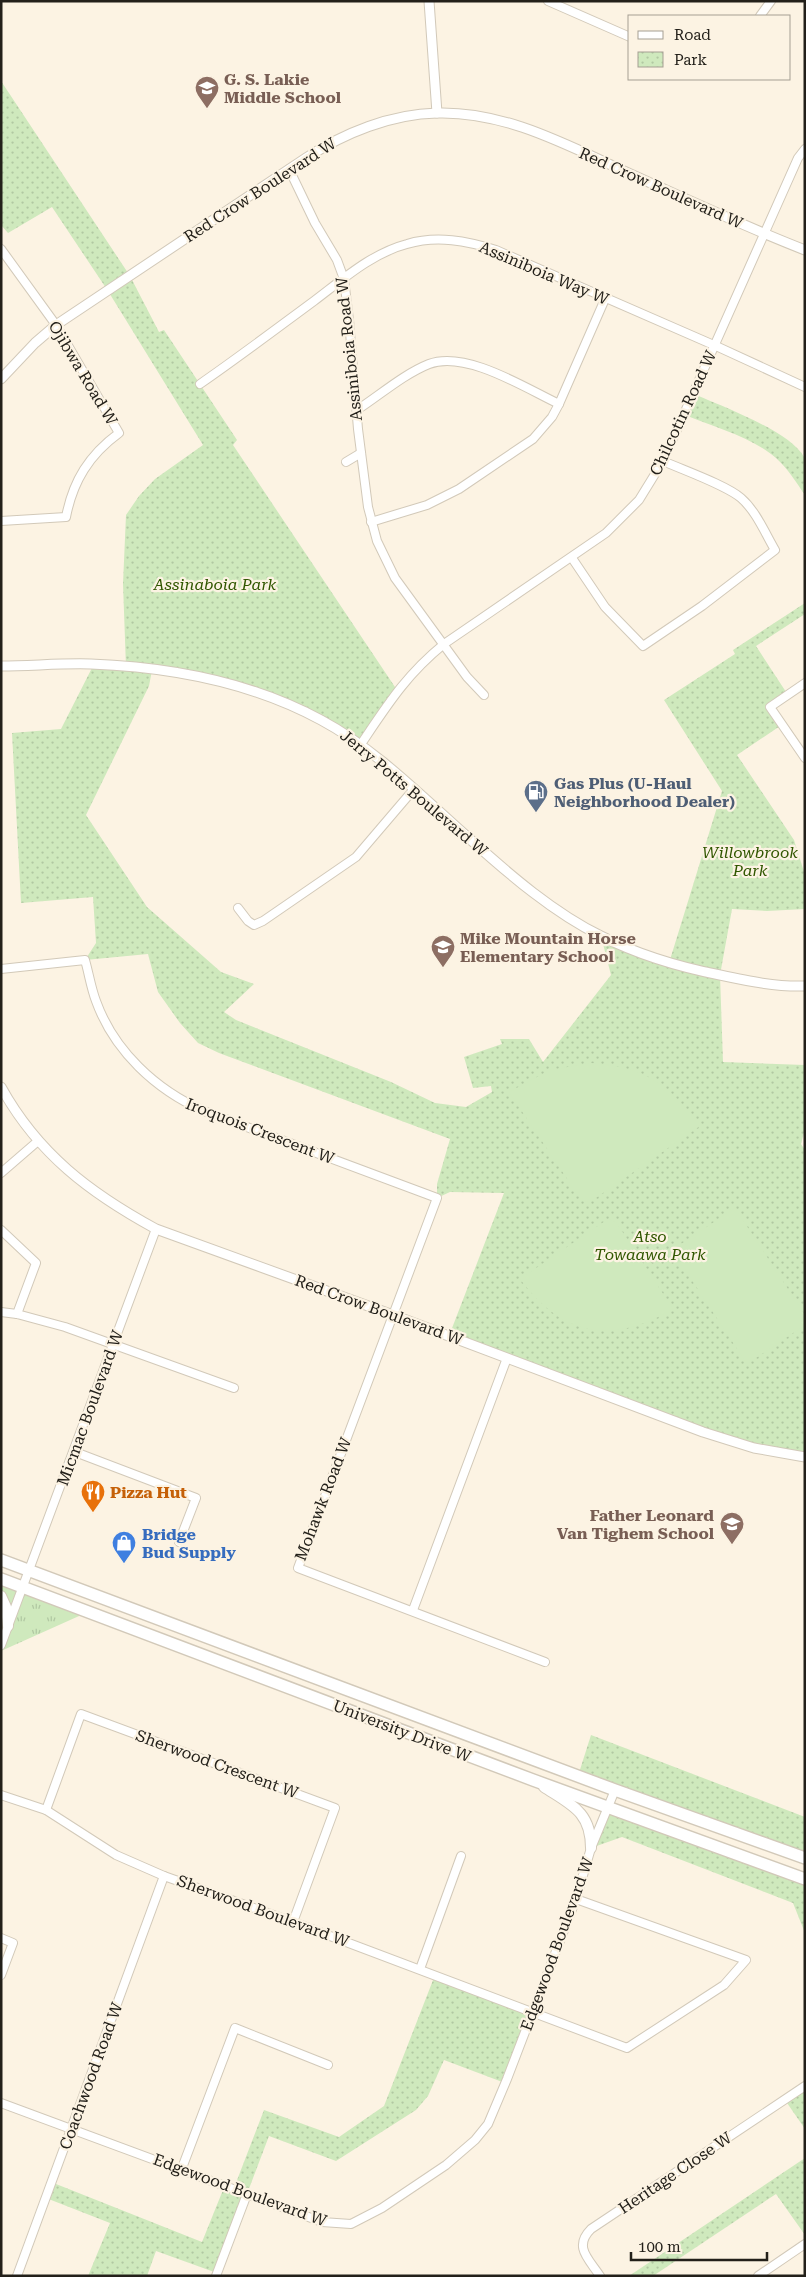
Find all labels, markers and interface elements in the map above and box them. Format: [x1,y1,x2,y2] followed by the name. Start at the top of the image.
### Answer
[628,15,791,80] legend
[674,26,711,44] text: Road
[674,51,708,69] text: Park
[224,70,342,107] place label: G. S. Lakie Middle School
[194,75,220,109] school or university icon: G. S. Lakie Middle School
[180,133,340,246] street label: Red Crow Boulevard W
[576,143,747,233] street label: Red Crow Boulevard W
[477,237,612,309] street label: Assiniboia Way W
[332,275,366,422] street label: Assiniboia Road W
[45,318,122,429] street label: Ojibwa Road W
[646,347,721,478] street label: Chilcotin Road W
[153,575,277,594] park label: Assinaboia Park
[336,726,492,861] street label: Jerry Potts Boulevard W
[554,774,735,811] place label: Gas Plus (U-Haul Neighborhood Dealer)
[523,779,549,813] fuel station icon: Gas Plus (U-Haul Neighborhood Dealer)
[702,843,798,880] park label: Willowbrook Park
[460,929,636,966] place label: Mike Mountain Horse Elementary School
[430,934,456,968] school or university icon: Mike Mountain Horse Elementary School
[183,1094,338,1168] street label: Iroquois Crescent W
[594,1227,706,1264] park label: Atso Towaawa Park
[292,1271,466,1350] street label: Red Crow Boulevard W
[53,1327,127,1488] street label: Micmac Boulevard W
[291,1434,356,1563] street label: Mohawk Road W
[80,1479,106,1513] restaurant icon: Pizza Hut
[110,1483,187,1502] place label: Pizza Hut
[557,1506,715,1543] place label: Father Leonard Van Tighem School
[719,1511,745,1545] school or university icon: Father Leonard Van Tighem School
[142,1525,236,1562] place label: Bridge Bud Supply
[111,1530,137,1564] shop icon: Bridge Bud Supply
[330,1696,475,1766] street label: University Drive W
[133,1726,302,1803] street label: Sherwood Crescent W
[517,1854,598,2033] street label: Edgewood Boulevard W
[174,1871,352,1951] street label: Sherwood Boulevard W
[56,1999,127,2152] street label: Coachwood Road W
[615,2128,736,2218] street label: Heritage Close W
[151,2150,330,2231] street label: Edgewood Boulevard W
[631,2230,767,2262] scale bar
[638,2238,681,2256] text: 100 m

